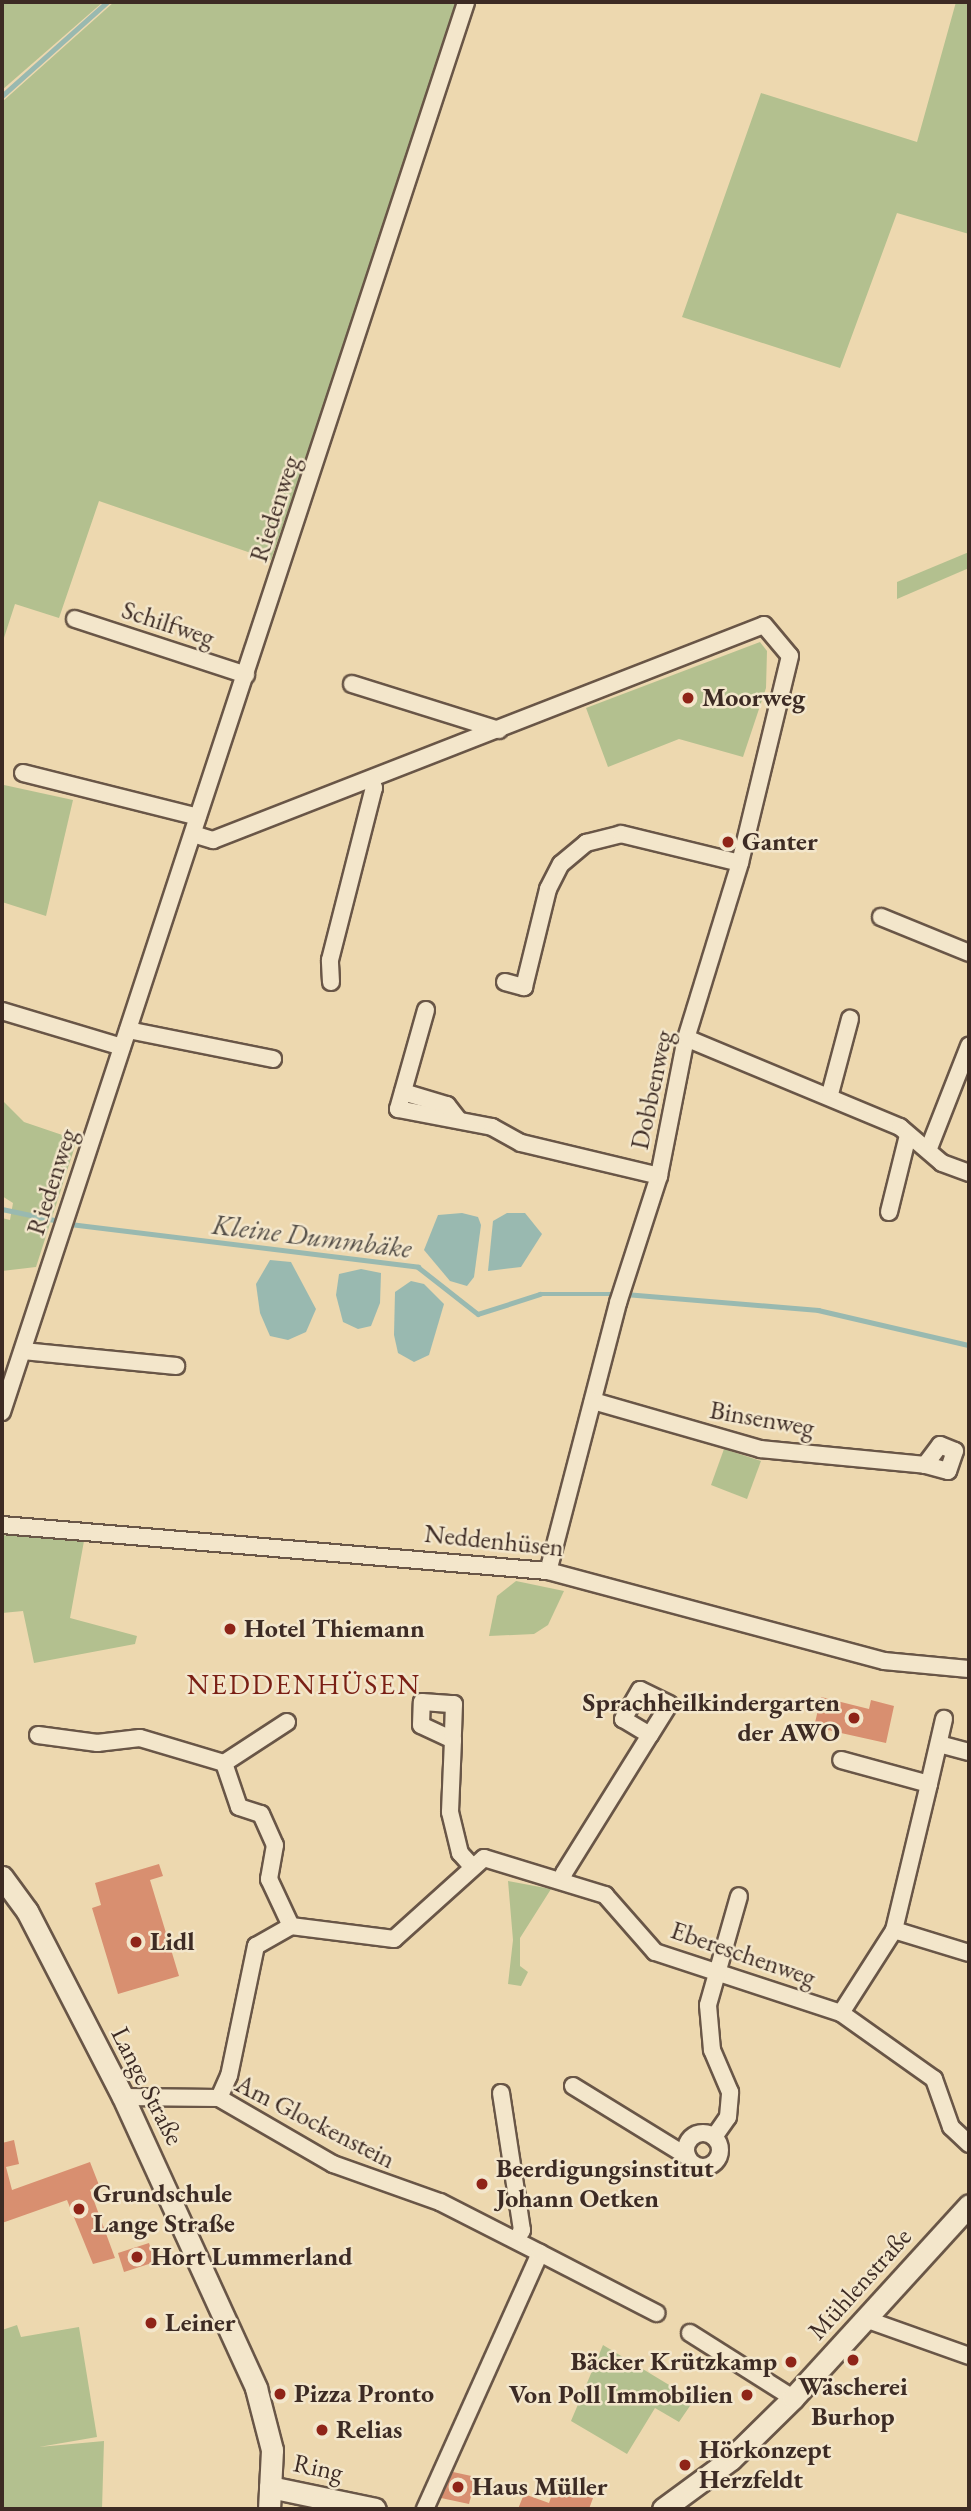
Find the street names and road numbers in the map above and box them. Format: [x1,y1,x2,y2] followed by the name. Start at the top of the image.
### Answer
[243,452,307,566] street label: Riedenweg
[118,594,218,654] street label: Schilfweg
[624,1028,680,1152] street label: Dobbenweg
[20,1125,84,1239] street label: Riedenweg
[707,1394,817,1444] street label: Binsenweg
[423,1518,565,1564] street label: Neddenhüsen
[666,1915,820,1993] street label: Ebereschenweg
[104,2022,190,2150] street label: Lange Straße
[230,2068,400,2176] street label: Am Glockenstein
[802,2222,918,2346] street label: Mühlenstraße
[290,2448,346,2488] street label: Ring

